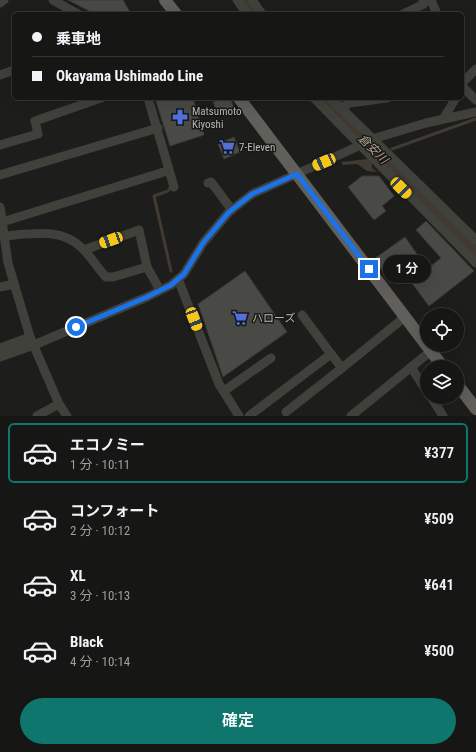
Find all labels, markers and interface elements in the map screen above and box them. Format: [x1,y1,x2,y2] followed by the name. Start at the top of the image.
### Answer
[56,30,101,48] text: 乗車地
[56,67,203,85] text: Okayama Ushimado Line
[192,105,242,131] place label: Matsumoto Kiyoshi
[171,108,189,126] pharmacy icon: Matsumoto Kiyoshi
[355,131,392,168] water label: 倉安川
[218,138,236,156] supermarket icon: 7-Eleven
[239,141,275,154] place label: 7-Eleven
[311,152,337,172] car
[388,175,414,201] car
[98,230,124,250] car
[383,255,431,283] callout: 1 分
[360,260,378,278] route end
[396,261,418,276] text: 1 分
[184,306,204,332] car
[420,308,464,404] map controls
[420,308,464,352] button: locate
[231,309,249,327] supermarket icon: ハローズ
[252,312,295,325] place label: ハローズ
[67,318,85,336] route start
[420,360,464,404] button: layers
[22,435,58,471] icon: car
[70,436,145,454] text: エコノミー
[424,444,454,462] text: ¥377
[70,457,130,472] text: 1 分 · 10:11
[22,501,58,537] icon: car
[70,502,160,520] text: コンフォート
[424,510,454,528] text: ¥509
[70,523,130,538] text: 2 分 · 10:12
[22,567,58,603] icon: car
[70,567,86,585] text: XL
[424,576,454,594] text: ¥641
[70,588,130,603] text: 3 分 · 10:13
[22,633,58,669] icon: car
[70,633,103,651] text: Black
[424,642,454,660] text: ¥500
[70,654,130,669] text: 4 分 · 10:14
[20,698,456,744] button: 確定

